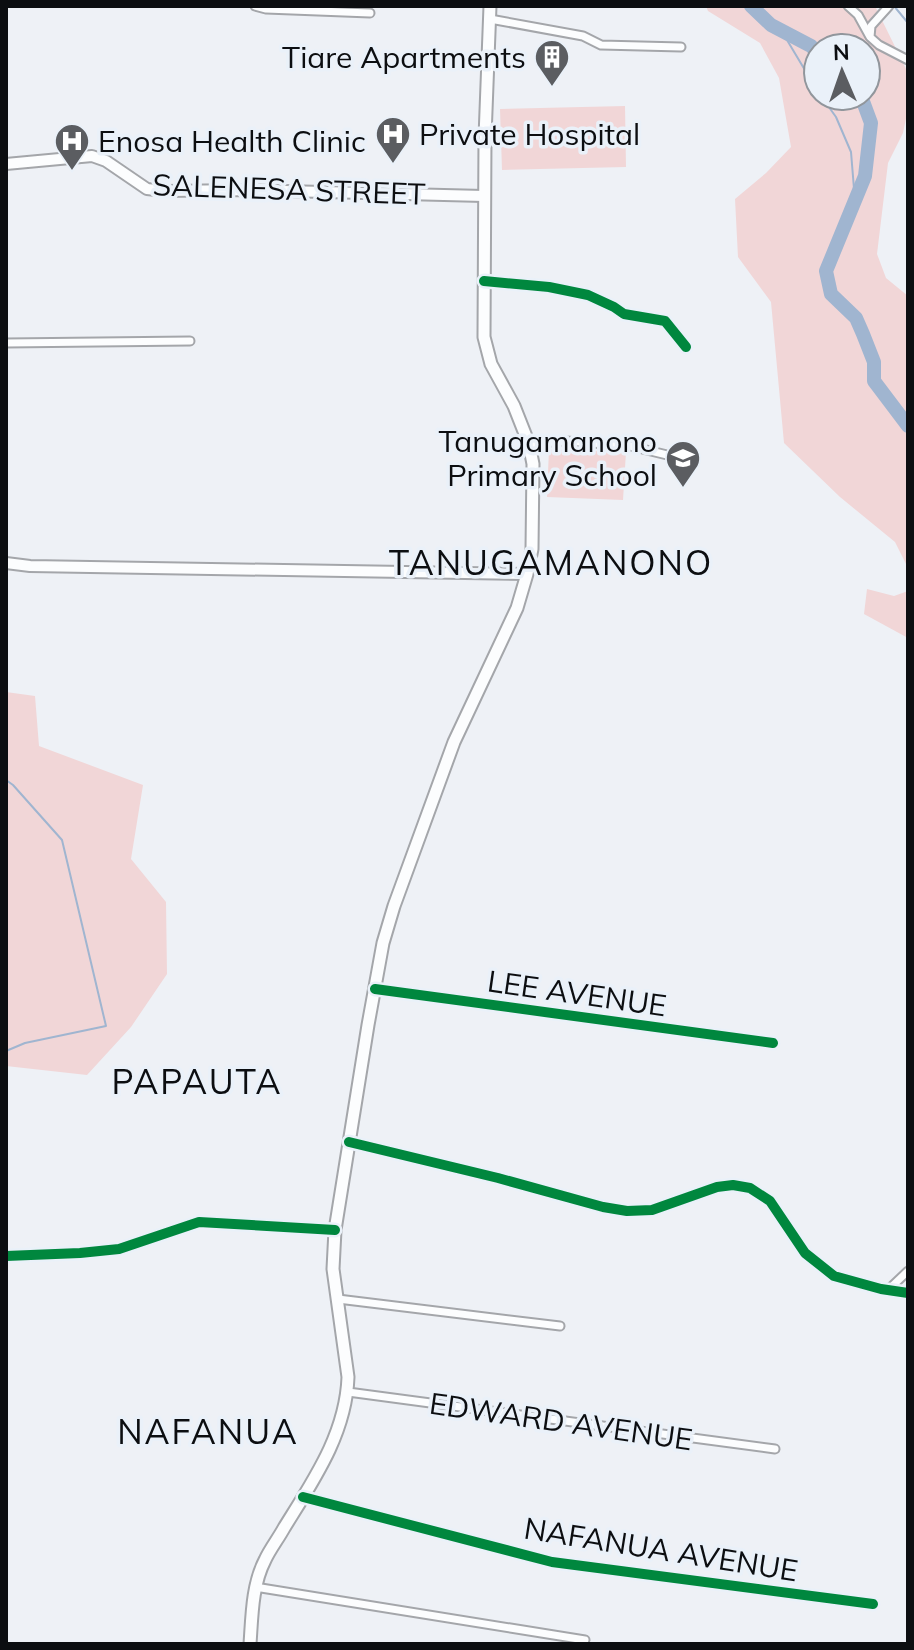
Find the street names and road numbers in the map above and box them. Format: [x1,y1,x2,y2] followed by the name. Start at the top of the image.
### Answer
[152,165,426,213] street label: SALENESA STREET
[485,962,669,1024] street label: LEE AVENUE
[427,1384,695,1458] street label: EDWARD AVENUE
[521,1509,801,1589] street label: NAFANUA AVENUE

